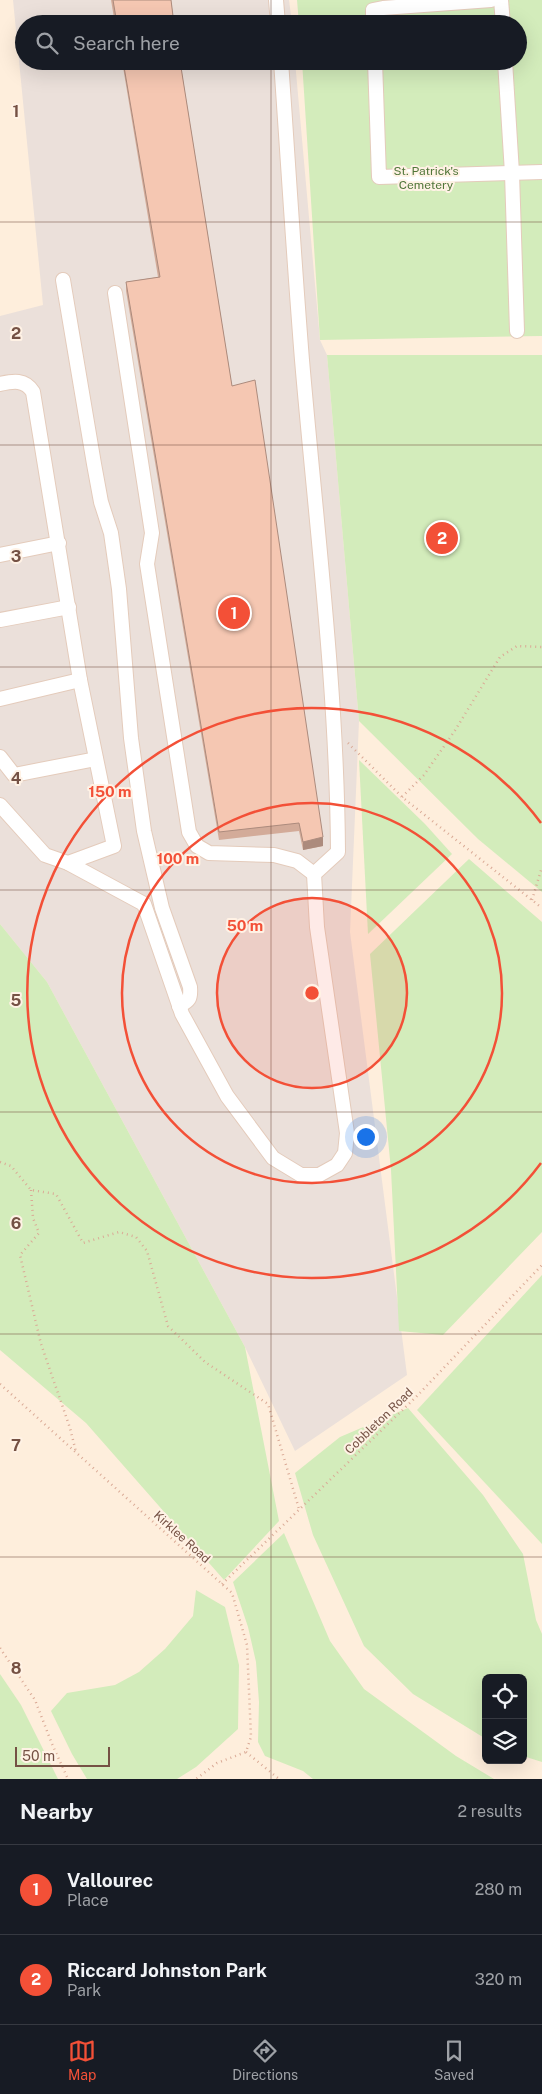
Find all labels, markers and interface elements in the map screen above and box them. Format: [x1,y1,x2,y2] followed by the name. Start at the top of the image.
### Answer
[15,15,527,70] search box
[33,29,61,57] icon: search
[73,32,180,54] text: Search here
[13,102,19,121] text: 1
[393,164,459,192] park label: St. Patrick's Cemetery
[11,324,21,343] text: 2
[426,519,458,557] pin: 2
[11,547,21,566] text: 3
[218,594,250,632] pin: 1
[11,769,22,788] text: 4
[88,783,132,800] text: 150 m
[157,850,199,867] text: 100 m
[227,917,263,934] text: 50 m
[303,984,321,1002] centre of rings
[11,991,22,1010] text: 5
[353,1124,379,1150] your location
[11,1214,21,1233] text: 6
[342,1385,416,1457] street label: Cobbleton Road
[11,1436,21,1455] text: 7
[151,1508,213,1566] street label: Kirklee Road
[11,1659,22,1678] text: 8
[482,1674,527,1764] map controls
[482,1674,527,1719] button: locate
[482,1719,527,1764] button: layers
[15,1744,110,1767] scale bar
[22,1748,55,1764] text: 50 m
[20,1799,93,1824] text: Nearby
[457,1802,522,1821] text: 2 results
[67,1869,153,1891] text: Vallourec
[33,1880,39,1899] text: 1
[475,1880,522,1899] text: 280 m
[67,1891,109,1910] text: Place
[67,1959,267,1981] text: Riccard Johnston Park
[31,1970,41,1989] text: 2
[475,1970,522,1989] text: 320 m
[67,1981,101,2000] text: Park
[68,2037,96,2083] tab: Map
[232,2037,298,2083] tab: Directions
[434,2037,474,2083] tab: Saved

